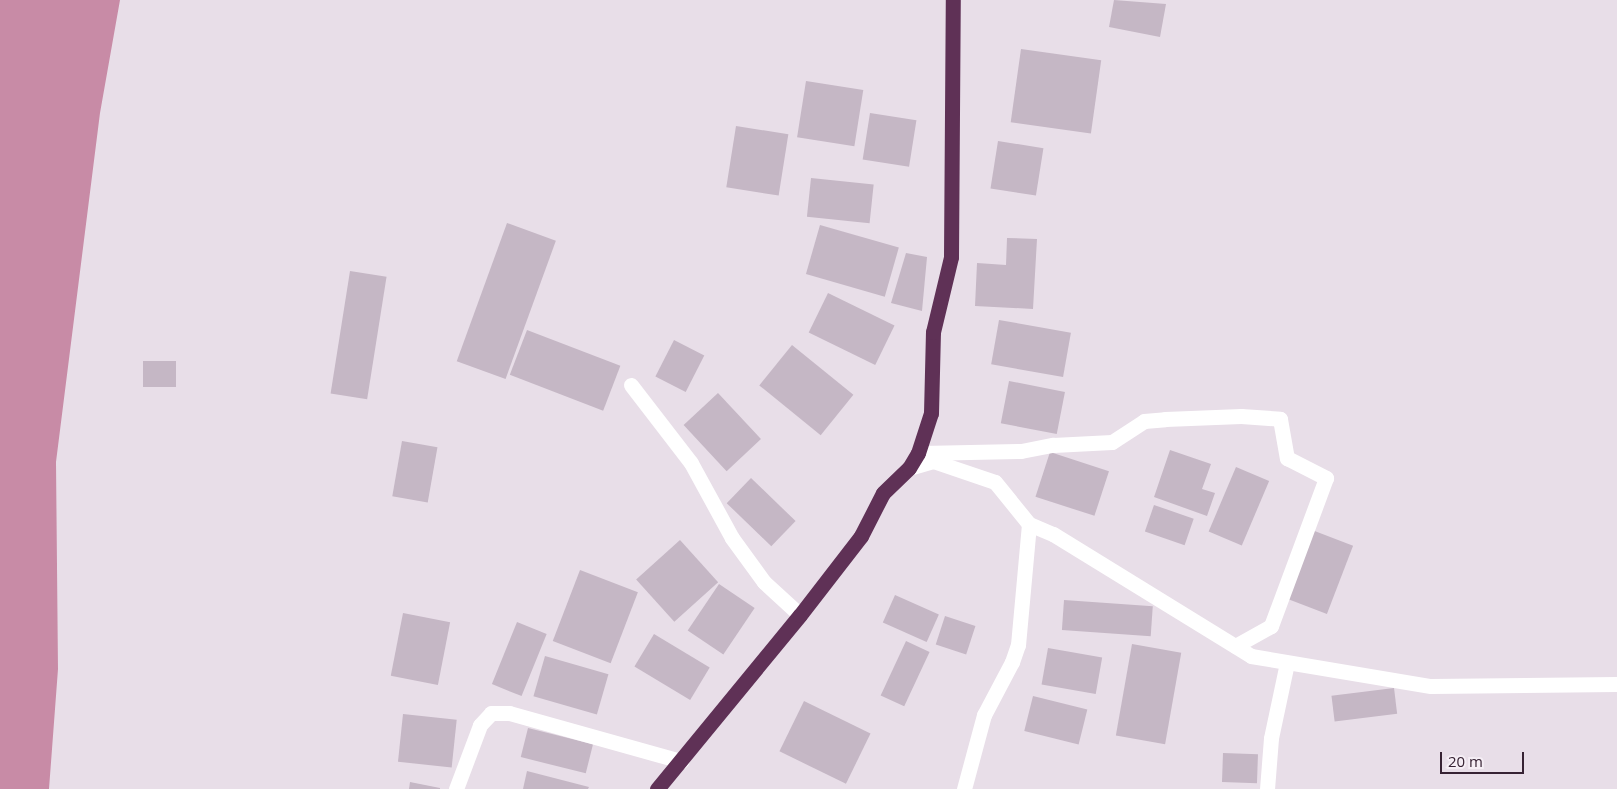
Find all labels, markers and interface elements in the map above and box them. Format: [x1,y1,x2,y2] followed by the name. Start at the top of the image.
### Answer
[1442,742,1526,774] scale bar
[1448,751,1483,771] text: 20 m

